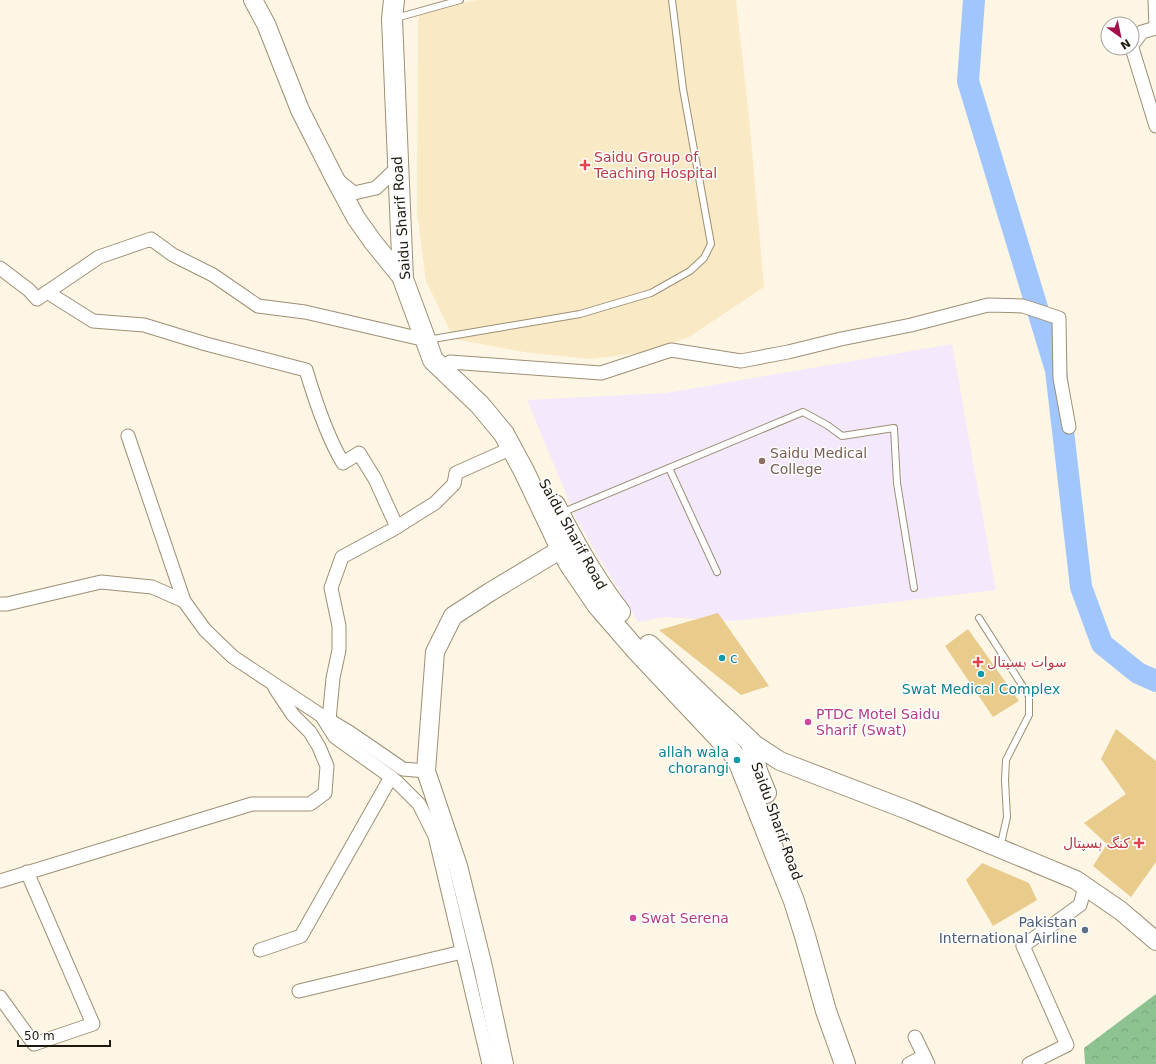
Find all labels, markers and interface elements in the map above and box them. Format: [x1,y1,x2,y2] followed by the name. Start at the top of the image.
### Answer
[1100,16,1140,56] north arrow
[1118,36,1133,52] text: N
[593,149,717,181] place label: Saidu Group of Teaching Hospital
[389,156,413,280] street label: Saidu Sharif Road
[579,159,591,171] marker: Saidu Group of Teaching Hospital
[770,445,867,477] place label: Saidu Medical College
[757,456,767,466] marker: Saidu Medical College
[536,476,610,592] street label: Saidu Sharif Road
[730,650,738,666] place label: c
[717,653,727,663] marker: c
[987,654,1067,671] place label: سوات ہسپتال
[972,656,984,668] marker: سوات ہسپتال
[976,669,986,679] marker: Swat Medical Complex
[902,681,1060,697] place label: Swat Medical Complex
[816,706,940,738] place label: PTDC Motel Saidu Sharif (Swat)
[803,717,813,727] marker: PTDC Motel Saidu Sharif (Swat)
[658,744,729,776] place label: allah wala chorangi
[732,755,742,765] marker: allah wala chorangi
[748,760,806,882] street label: Saidu Sharif Road
[1063,835,1130,852] place label: کنگ ہسپتال
[1133,837,1145,849] marker: کنگ ہسپتال
[641,910,729,926] place label: Swat Serena
[628,913,638,923] marker: Swat Serena
[939,914,1077,946] place label: Pakistan International Airline
[1080,925,1090,935] marker: Pakistan International Airline
[18,1022,110,1048] scale bar
[24,1029,55,1043] text: 50 m

